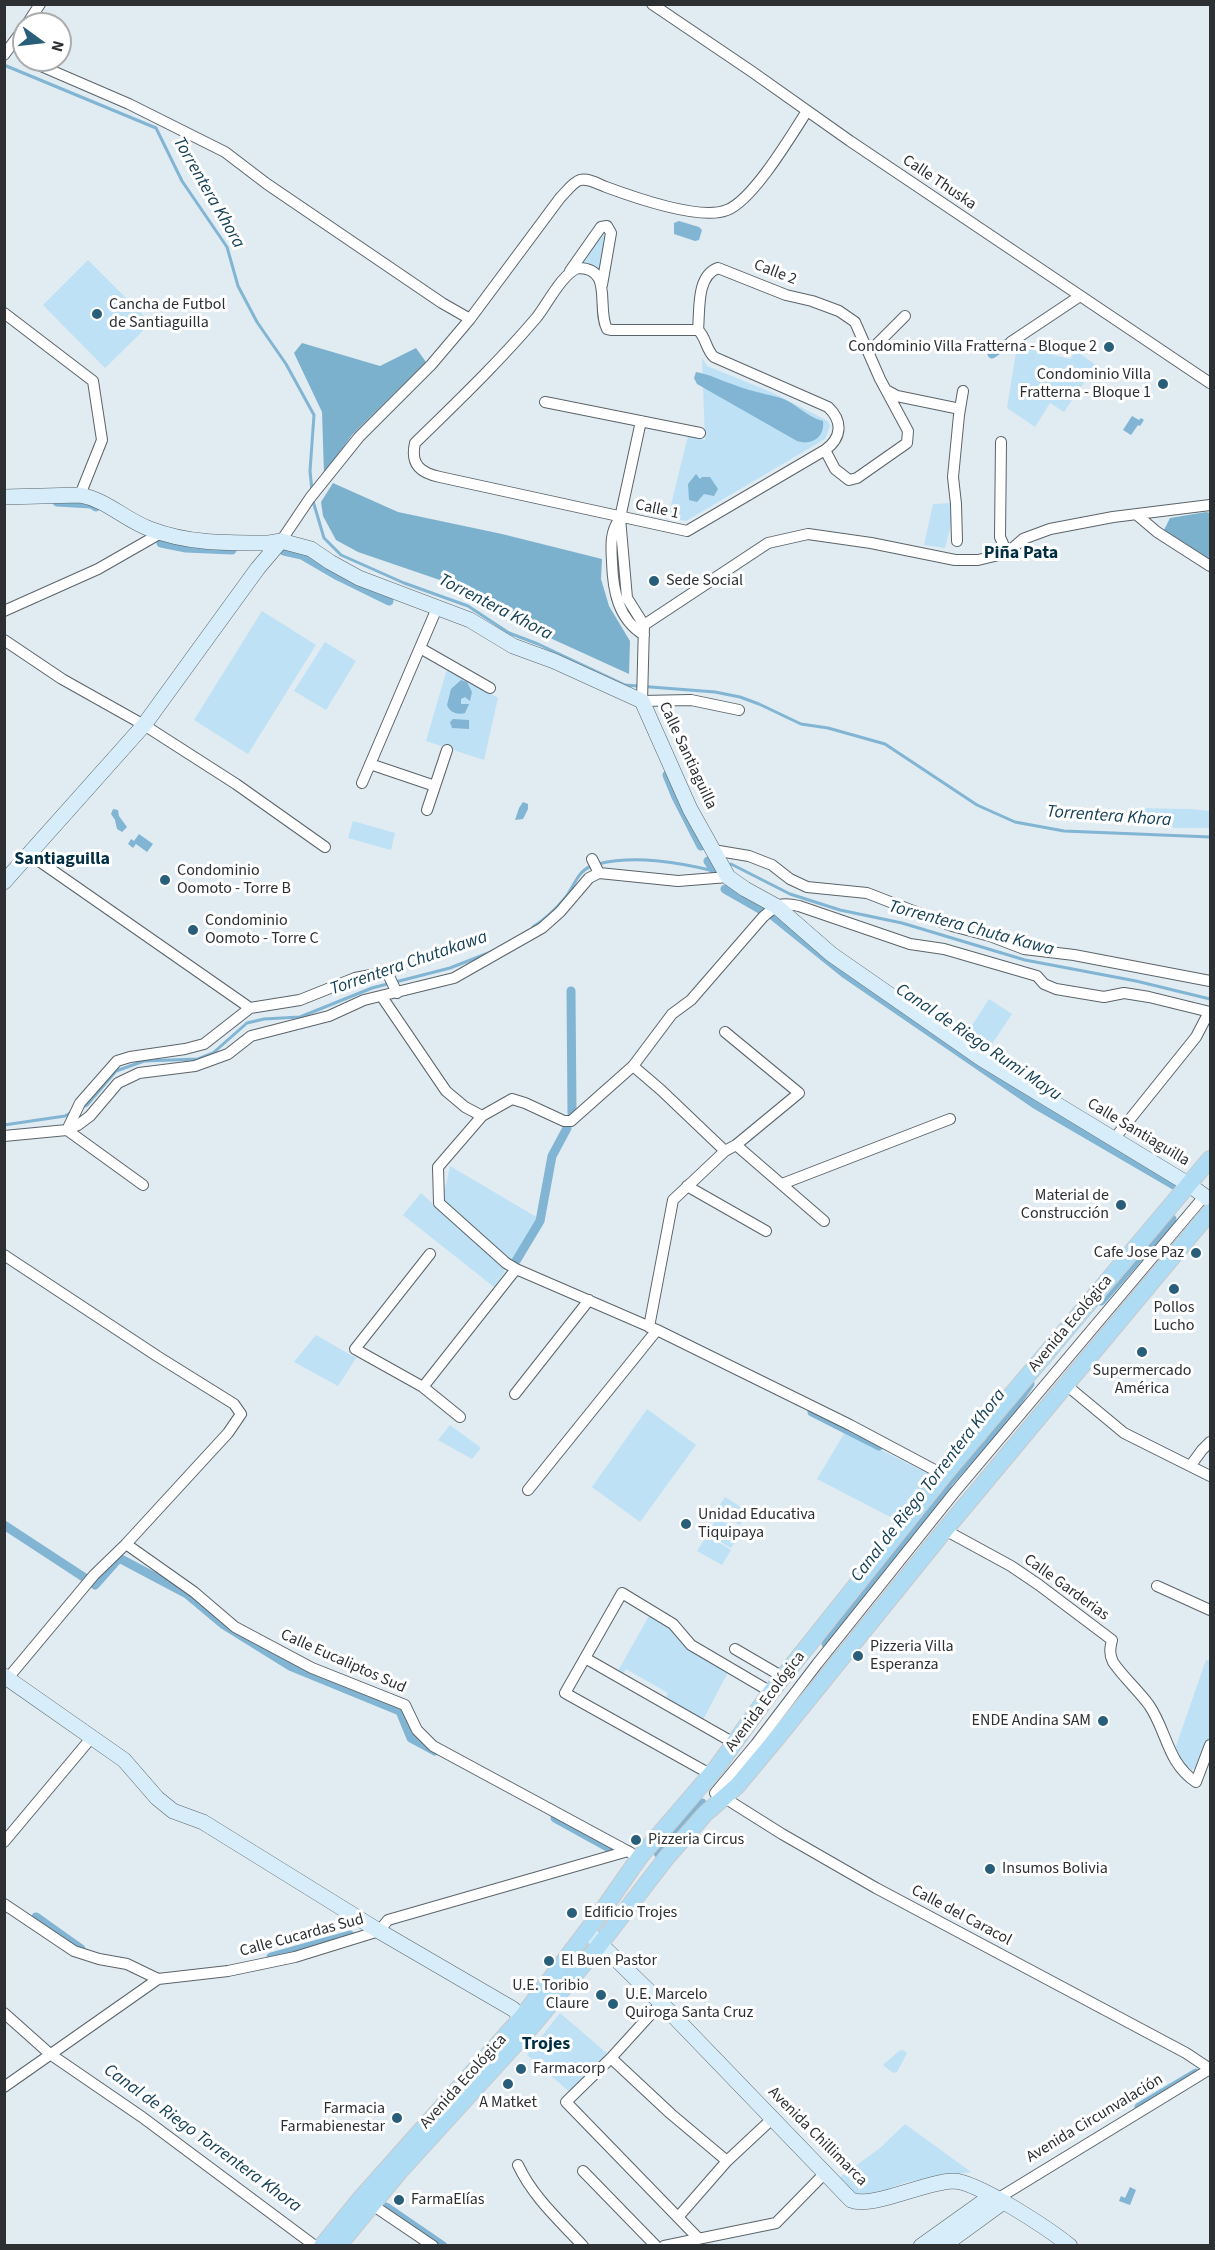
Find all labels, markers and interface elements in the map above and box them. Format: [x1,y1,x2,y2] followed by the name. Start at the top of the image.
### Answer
[12,12,72,72] north arrow
[45,38,69,54] text: N
[167,133,249,253] water label: Torrentera Khora
[898,151,980,215] street label: Calle Thuska
[751,256,799,290] street label: Calle 2
[109,295,226,333] place label: Cancha de Futbol de Santiaguilla
[90,307,104,321] marker: Cancha de Futbol de Santiaguilla
[848,337,1097,357] place label: Condominio Villa Fratterna - Bloque 2
[1102,340,1116,354] marker: Condominio Villa Fratterna - Bloque 2
[1020,365,1151,403] place label: Condominio Villa Fratterna - Bloque 1
[1156,377,1170,391] marker: Condominio Villa Fratterna - Bloque 1
[633,496,681,524] street label: Calle 1
[984,543,1058,565] district label: Piña Pata
[434,570,556,646] water label: Torrentera Khora
[666,571,743,591] place label: Sede Social
[647,574,661,588] marker: Sede Social
[654,699,720,813] street label: Calle Santiaguilla
[1046,802,1172,832] water label: Torrentera Khora
[14,849,110,871] district label: Santiaguilla
[177,861,291,899] place label: Condominio Oomoto - Torre B
[158,873,172,887] marker: Condominio Oomoto - Torre B
[886,897,1056,961] water label: Torrentera Chuta Kawa
[205,911,319,949] place label: Condominio Oomoto - Torre C
[186,923,200,937] marker: Condominio Oomoto - Torre C
[327,927,491,1001] water label: Torrentera Chutakawa
[891,979,1065,1107] water label: Canal de Riego Rumi Mayu
[1083,1095,1193,1171] street label: Calle Santiaguilla
[1021,1186,1109,1224] place label: Material de Construcción
[1114,1198,1128,1212] marker: Material de Construcción
[1094,1243,1184,1263] place label: Cafe Jose Paz
[1189,1246,1203,1260] marker: Cafe Jose Paz
[1025,1272,1117,1376] street label: Avenida Ecológica
[1167,1282,1181,1296] marker: Pollos Lucho
[1154,1298,1194,1336] place label: Pollos Lucho
[1135,1345,1149,1359] marker: Supermercado América
[1093,1361,1191,1399] place label: Supermercado América
[847,1385,1011,1587] water label: Canal de Riego Torrentera Khora
[698,1505,815,1543] place label: Unidad Educativa Tiquipaya
[679,1517,693,1531] marker: Unidad Educativa Tiquipaya
[1020,1551,1112,1625] street label: Calle Garderias
[277,1626,409,1698] street label: Calle Eucaliptos Sud
[870,1637,954,1675] place label: Pizzeria Villa Esperanza
[722,1648,810,1756] street label: Avenida Ecológica
[851,1649,865,1663] marker: Pizzeria Villa Esperanza
[972,1711,1091,1731] place label: ENDE Andina SAM
[1096,1714,1110,1728] marker: ENDE Andina SAM
[648,1830,744,1850] place label: Pizzeria Circus
[629,1833,643,1847] marker: Pizzeria Circus
[1002,1859,1108,1879] place label: Insumos Bolivia
[983,1862,997,1876] marker: Insumos Bolivia
[908,1882,1014,1950] street label: Calle del Caracol
[584,1903,677,1923] place label: Edificio Trojes
[565,1906,579,1920] marker: Edificio Trojes
[238,1910,366,1962] street label: Calle Cucardas Sud
[561,1951,657,1971] place label: El Buen Pastor
[542,1954,556,1968] marker: El Buen Pastor
[512,1976,589,2014] place label: U.E. Toribio Claure
[625,1985,753,2023] place label: U.E. Marcelo Quiroga Santa Cruz
[594,1988,608,2002] marker: U.E. Toribio Claure
[606,1997,620,2011] marker: U.E. Marcelo Quiroga Santa Cruz
[417,2031,511,2133] street label: Avenida Ecológica
[522,2034,570,2056] district label: Trojes
[533,2059,605,2079] place label: Farmacorp
[99,2060,305,2218] water label: Canal de Riego Torrentera Khora
[514,2062,528,2076] marker: Farmacorp
[1023,2071,1167,2167] street label: Avenida Circunvalación
[501,2077,515,2091] marker: A Matket
[763,2083,871,2191] street label: Avenida Chillimarca
[479,2093,537,2113] place label: A Matket
[280,2099,385,2137] place label: Farmacia Farmabienestar
[390,2111,404,2125] marker: Farmacia Farmabienestar
[411,2190,485,2210] place label: FarmaElías
[392,2193,406,2207] marker: FarmaElías

